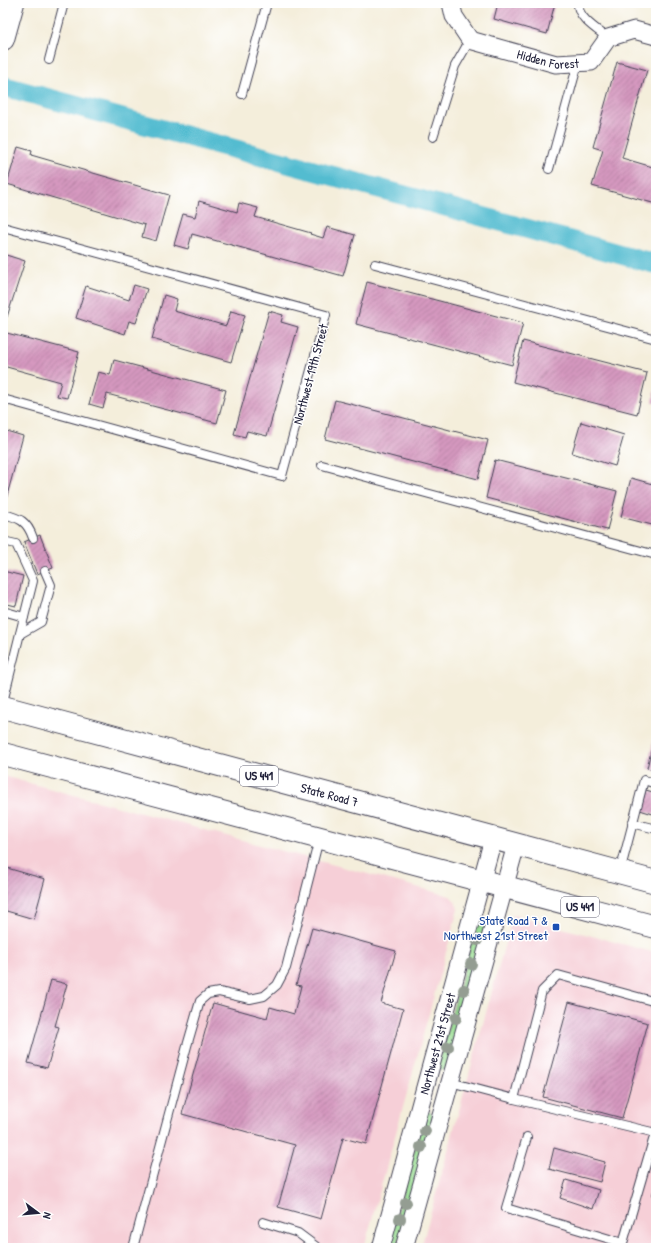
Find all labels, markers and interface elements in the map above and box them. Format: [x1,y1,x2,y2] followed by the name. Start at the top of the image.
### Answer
[515,45,580,73] street label: Hidden Forest
[288,321,332,426] street label: Northwest 19th Street
[240,766,278,786] road number: US 441
[299,778,360,811] street label: State Road 7
[561,897,599,917] road number: US 441
[444,911,549,944] place label: State Road 7 & Northwest 21st Street
[551,922,561,932] marker: State Road 7 & Northwest 21st Street
[415,990,460,1096] street label: Northwest 21st Street
[18,1193,58,1233] north arrow
[40,1211,55,1221] text: N

